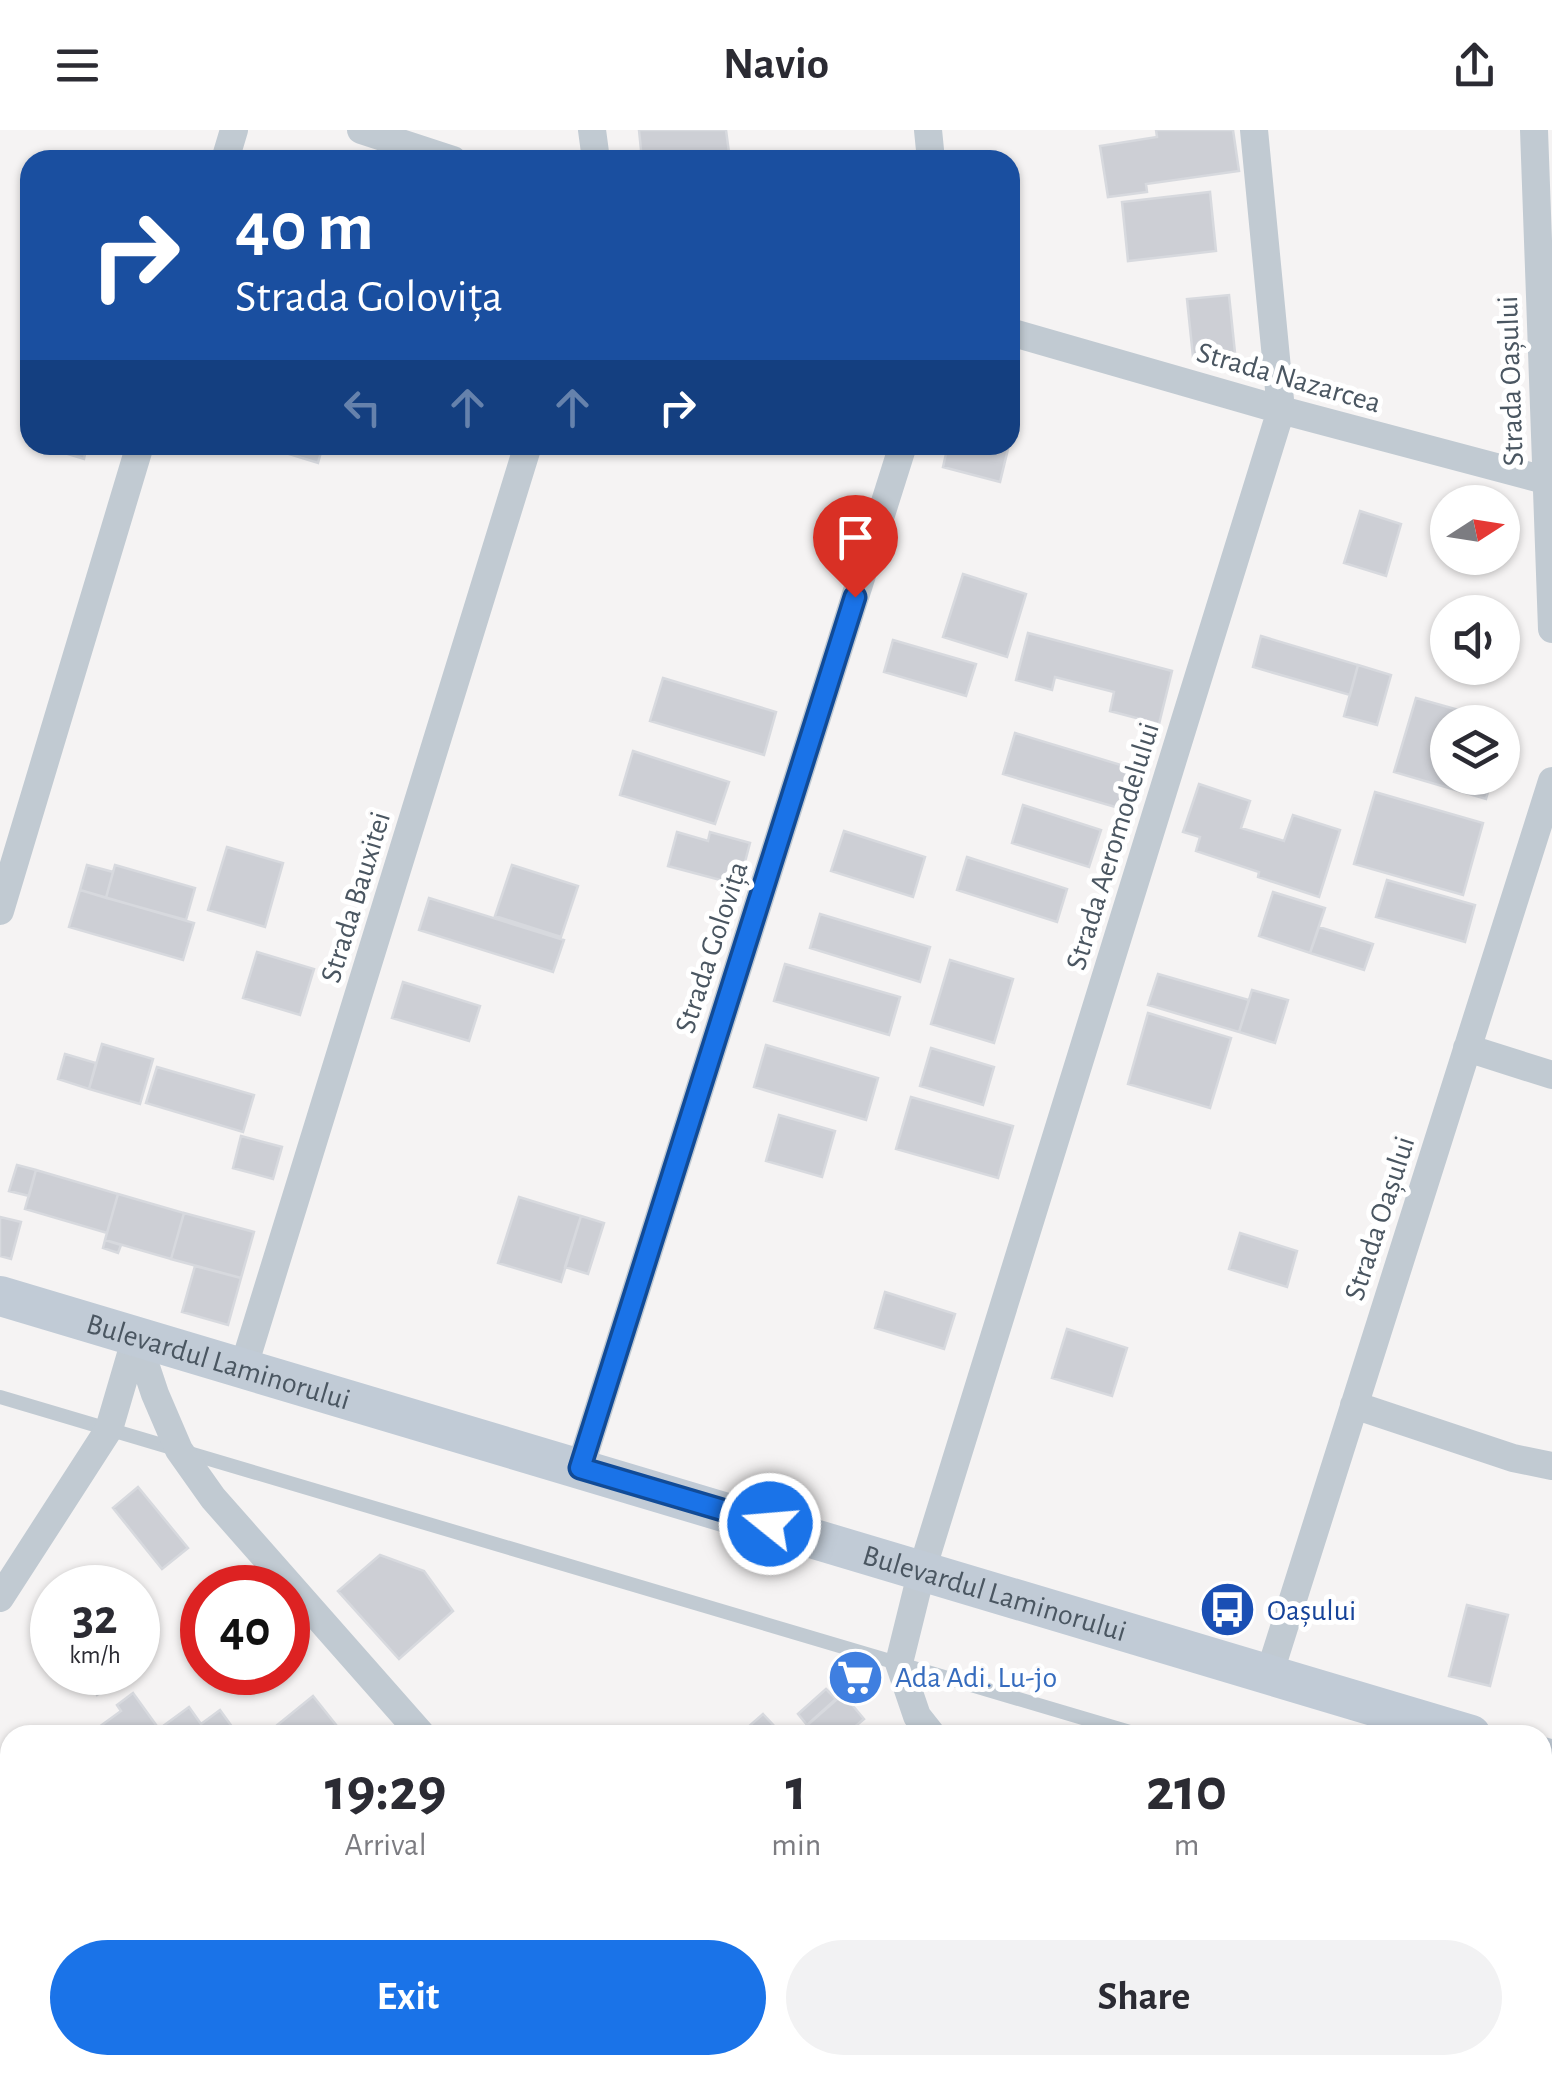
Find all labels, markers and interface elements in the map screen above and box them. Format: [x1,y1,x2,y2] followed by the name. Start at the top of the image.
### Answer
[50,38,105,93] icon: menu
[1447,38,1502,93] icon: share
[723,42,829,87] text: Navio
[70,190,200,320] icon: right
[235,193,374,263] text: 40 m
[235,275,503,320] text: Strada Golovița
[1493,295,1531,467] street label: Strada Oașului
[1193,337,1384,419] street label: Strada Nazarcea
[335,380,390,435] icon: left
[440,380,495,435] icon: ahead
[545,380,600,435] icon: ahead
[650,380,705,435] icon: right
[1430,485,1520,575] north arrow
[1430,485,1520,795] map controls
[813,495,898,598] pin
[828,510,883,565] icon: arrive
[1430,595,1520,685] button: sound
[1430,705,1520,795] button: layers
[1061,719,1165,973] street label: Strada Aeromodelului
[316,808,396,986] street label: Strada Bauxitei
[670,858,756,1037] street label: Strada Golovița
[1339,1133,1422,1305] street label: Strada Oașului
[83,1309,354,1416] street label: Bulevardul Laminorului
[718,1472,822,1576] position arrow
[859,1540,1130,1647] street label: Bulevardul Laminorului
[180,1565,310,1695] speed limit sign: 40
[1198,1580,1258,1640] bus stop icon: Oașului
[72,1593,118,1643] text: 32
[1267,1596,1356,1628] place label: Oașului
[69,1643,121,1668] text: km/h
[826,1647,886,1707] supermarket icon: Ada Adi. Lu-jo
[895,1663,1057,1693] place label: Ada Adi. Lu-jo
[325,1761,446,1821] text: 19:29
[785,1761,807,1821] text: 1
[1146,1761,1227,1821] text: 210
[345,1829,427,1861] text: Arrival
[771,1829,821,1861] text: min
[1174,1829,1199,1861] text: m
[50,1940,766,2055] button: Exit
[786,1940,1502,2055] button: Share

